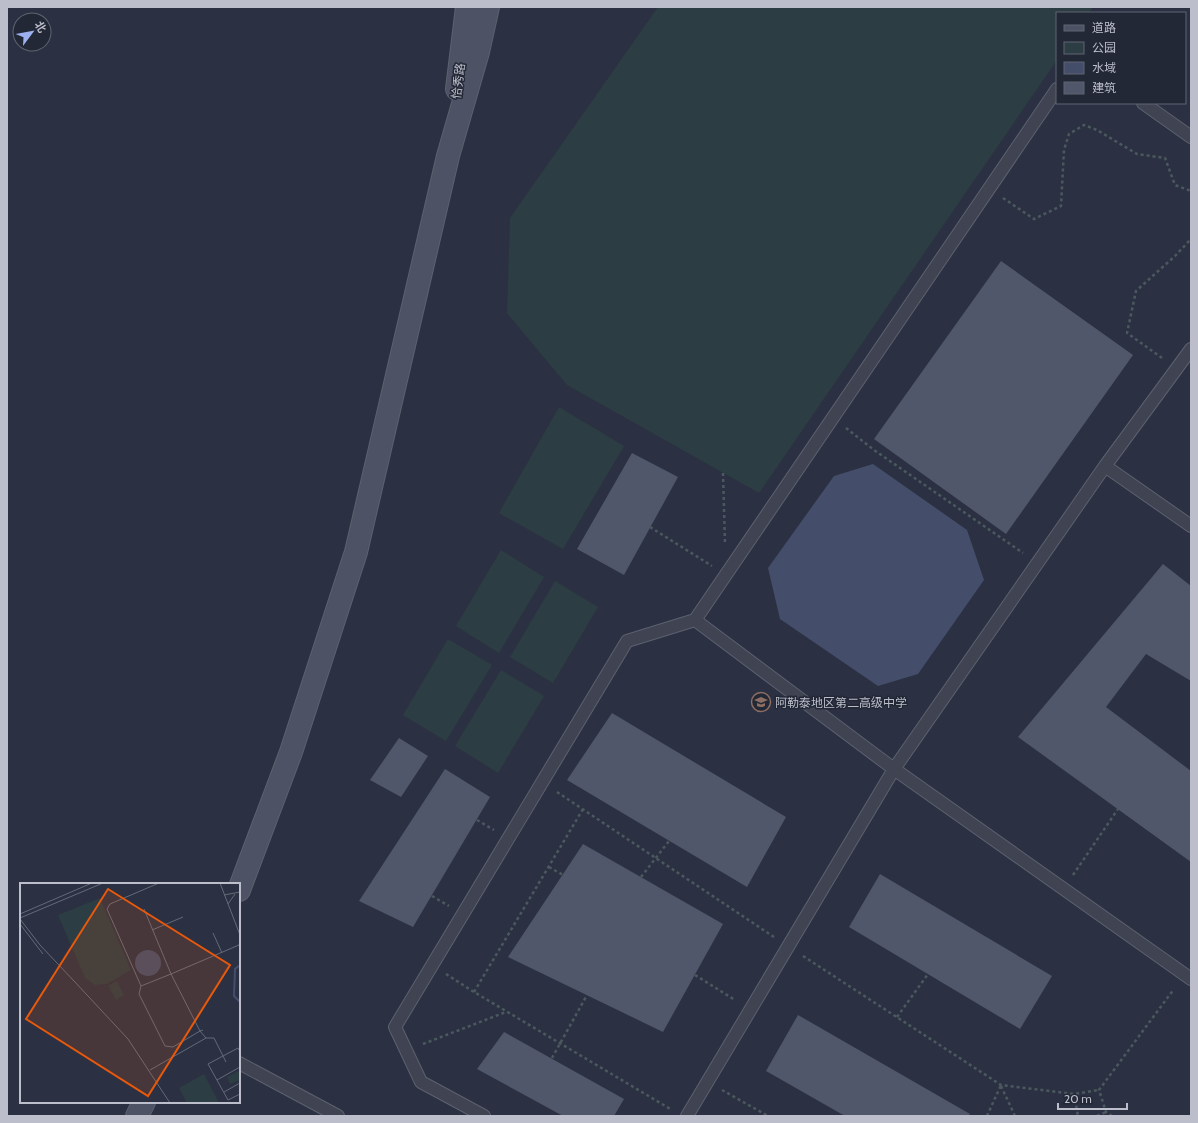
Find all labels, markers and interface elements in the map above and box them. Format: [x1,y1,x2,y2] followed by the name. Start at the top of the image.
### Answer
[12,12,52,52] north arrow
[1056,12,1186,104] legend
[32,18,49,35] text: 北
[1092,20,1116,35] text: 道路
[1092,40,1116,55] text: 公园
[1092,60,1116,75] text: 水域
[448,62,468,100] street label: 恰秀路
[1092,80,1116,95] text: 建筑
[750,691,772,713] school or university icon: 阿勒泰地区第二高级中学
[775,695,907,710] place label: 阿勒泰地区第二高级中学
[20,883,240,1103] inset map
[1058,1085,1127,1111] scale bar
[1064,1091,1092,1106] text: 20 m

